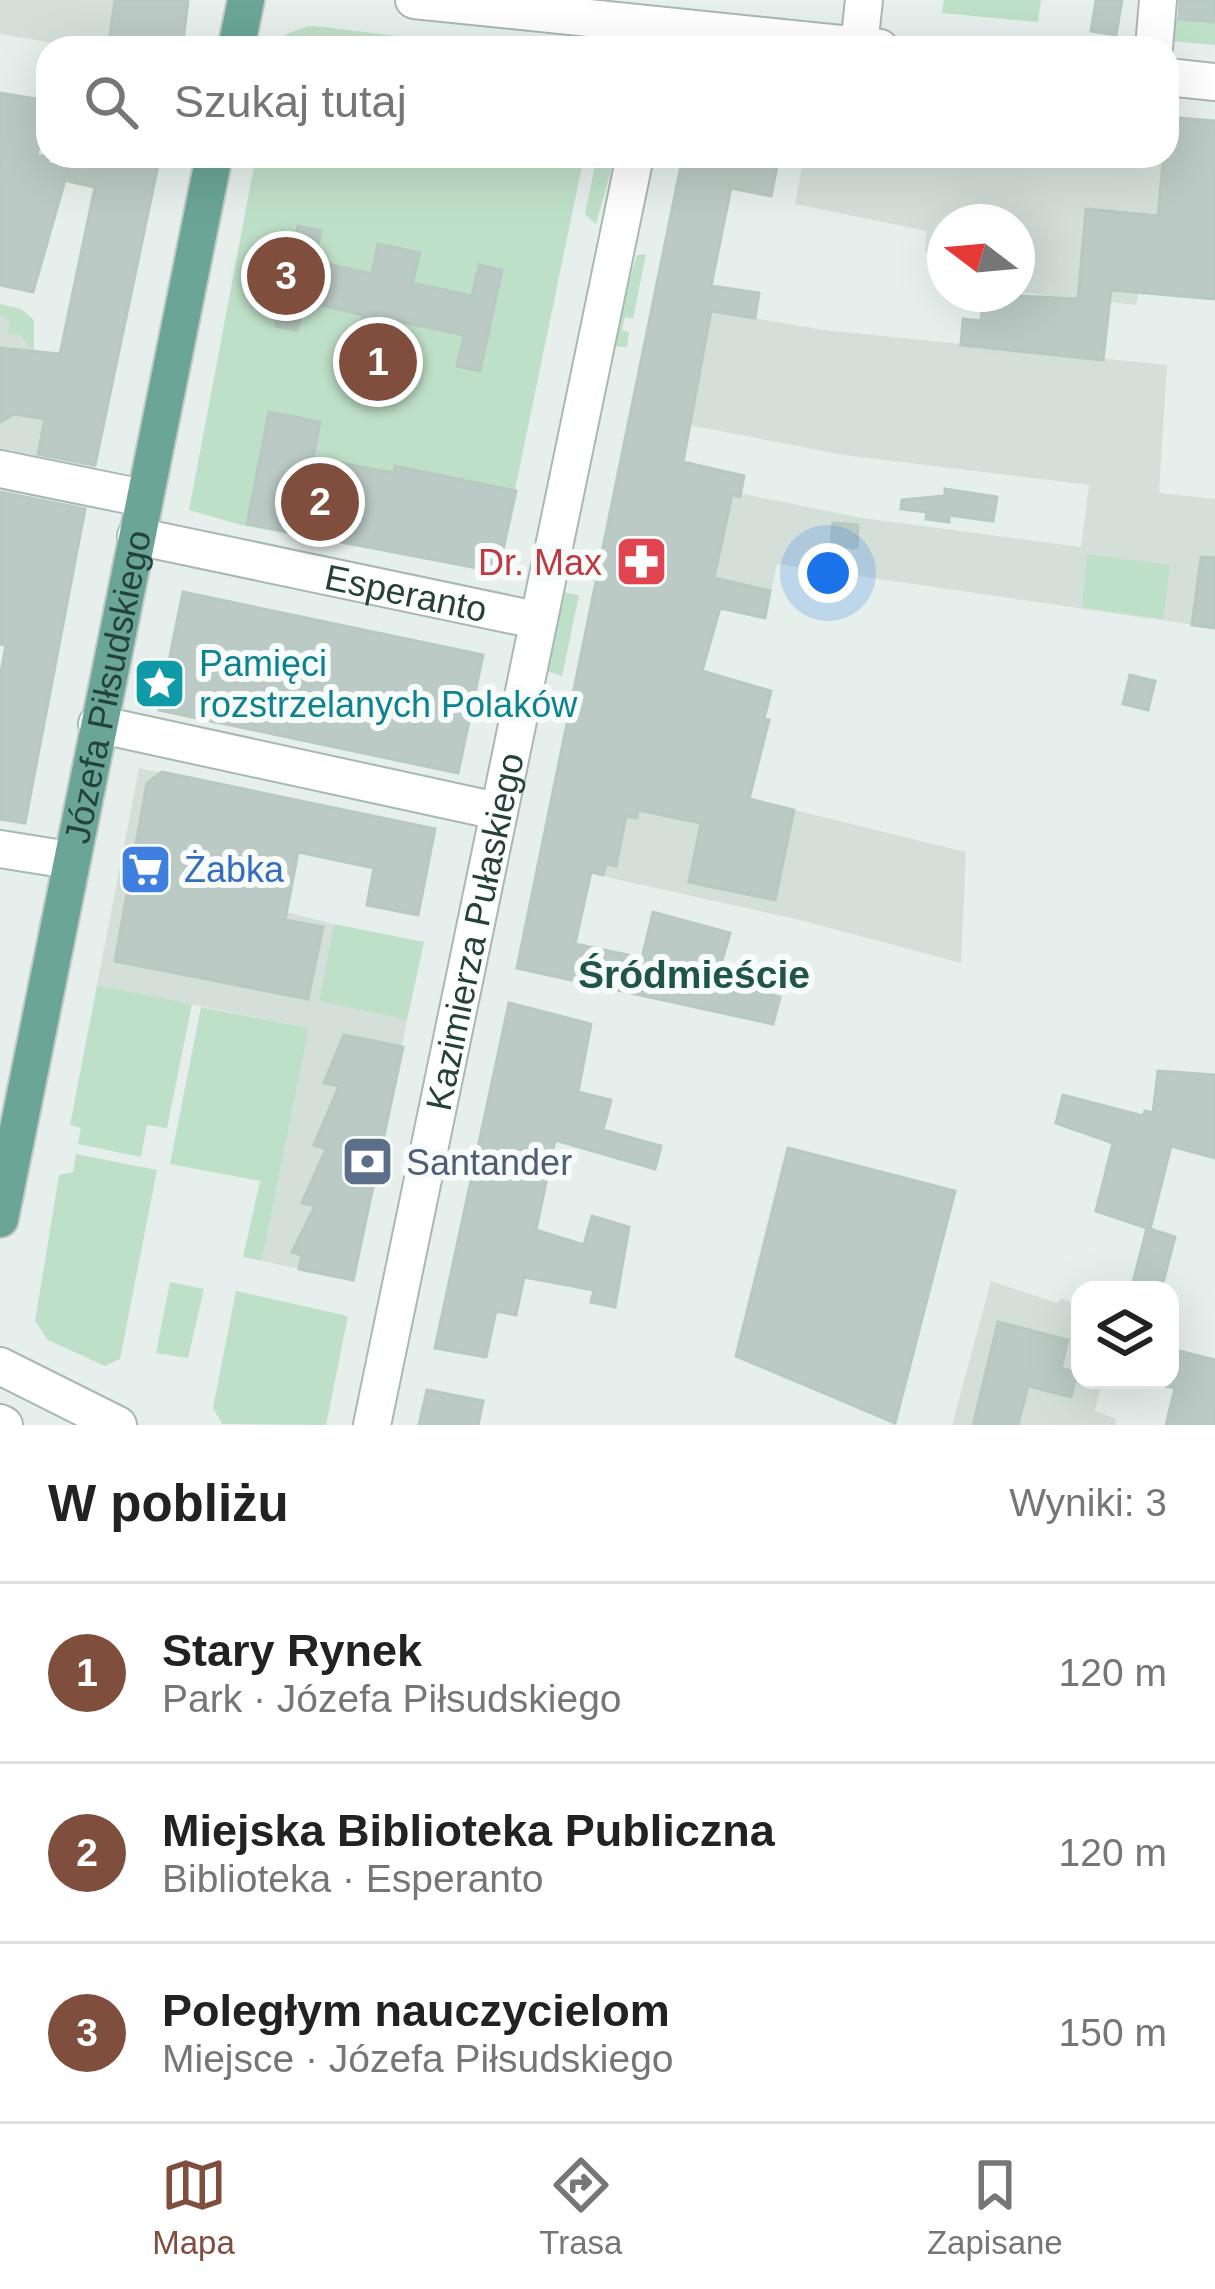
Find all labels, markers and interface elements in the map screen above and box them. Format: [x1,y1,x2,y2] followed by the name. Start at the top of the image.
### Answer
[36,36,1179,168] search box
[78,69,144,135] icon: search
[174,76,407,127] text: Szukaj tutaj
[927,204,1035,312] north arrow
[247,231,325,321] pin: 3
[339,317,417,407] pin: 1
[281,457,359,547] pin: 2
[56,527,159,847] street label: Józefa Piłsudskiego
[613,534,669,590] pharmacy icon: Dr. Max
[478,542,602,583] place label: Dr. Max
[798,543,858,603] your location
[322,556,491,630] street label: Esperanto
[199,643,578,725] place label: Pamięci rozstrzelanych Polaków
[132,656,188,712] place icon: Pamięci rozstrzelanych Polaków
[417,749,531,1114] street label: Kazimierza Pułaskiego
[117,841,173,897] supermarket icon: Żabka
[184,849,285,890] place label: Żabka
[578,953,810,996] district label: Śródmieście
[339,1134,395,1190] bank icon: Santander
[406,1142,572,1183] place label: Santander
[1071,1281,1179,1389] map controls
[1071,1281,1179,1389] button: layers
[48,1475,289,1532] text: W pobliżu
[1009,1481,1167,1524] text: Wyniki: 3
[162,1625,422,1676] text: Stary Rynek
[76,1651,98,1694] text: 1
[1059,1651,1167,1694] text: 120 m
[162,1677,622,1720] text: Park · Józefa Piłsudskiego
[162,1805,775,1856] text: Miejska Biblioteka Publiczna
[76,1831,98,1874] text: 2
[1059,1831,1167,1874] text: 120 m
[162,1857,544,1900] text: Biblioteka · Esperanto
[162,1985,670,2036] text: Poległym nauczycielom
[76,2011,98,2054] text: 3
[1059,2011,1167,2054] text: 150 m
[162,2037,674,2080] text: Miejsce · Józefa Piłsudskiego
[152,2152,235,2262] tab: Mapa
[539,2152,622,2262] tab: Trasa
[927,2152,1063,2262] tab: Zapisane

